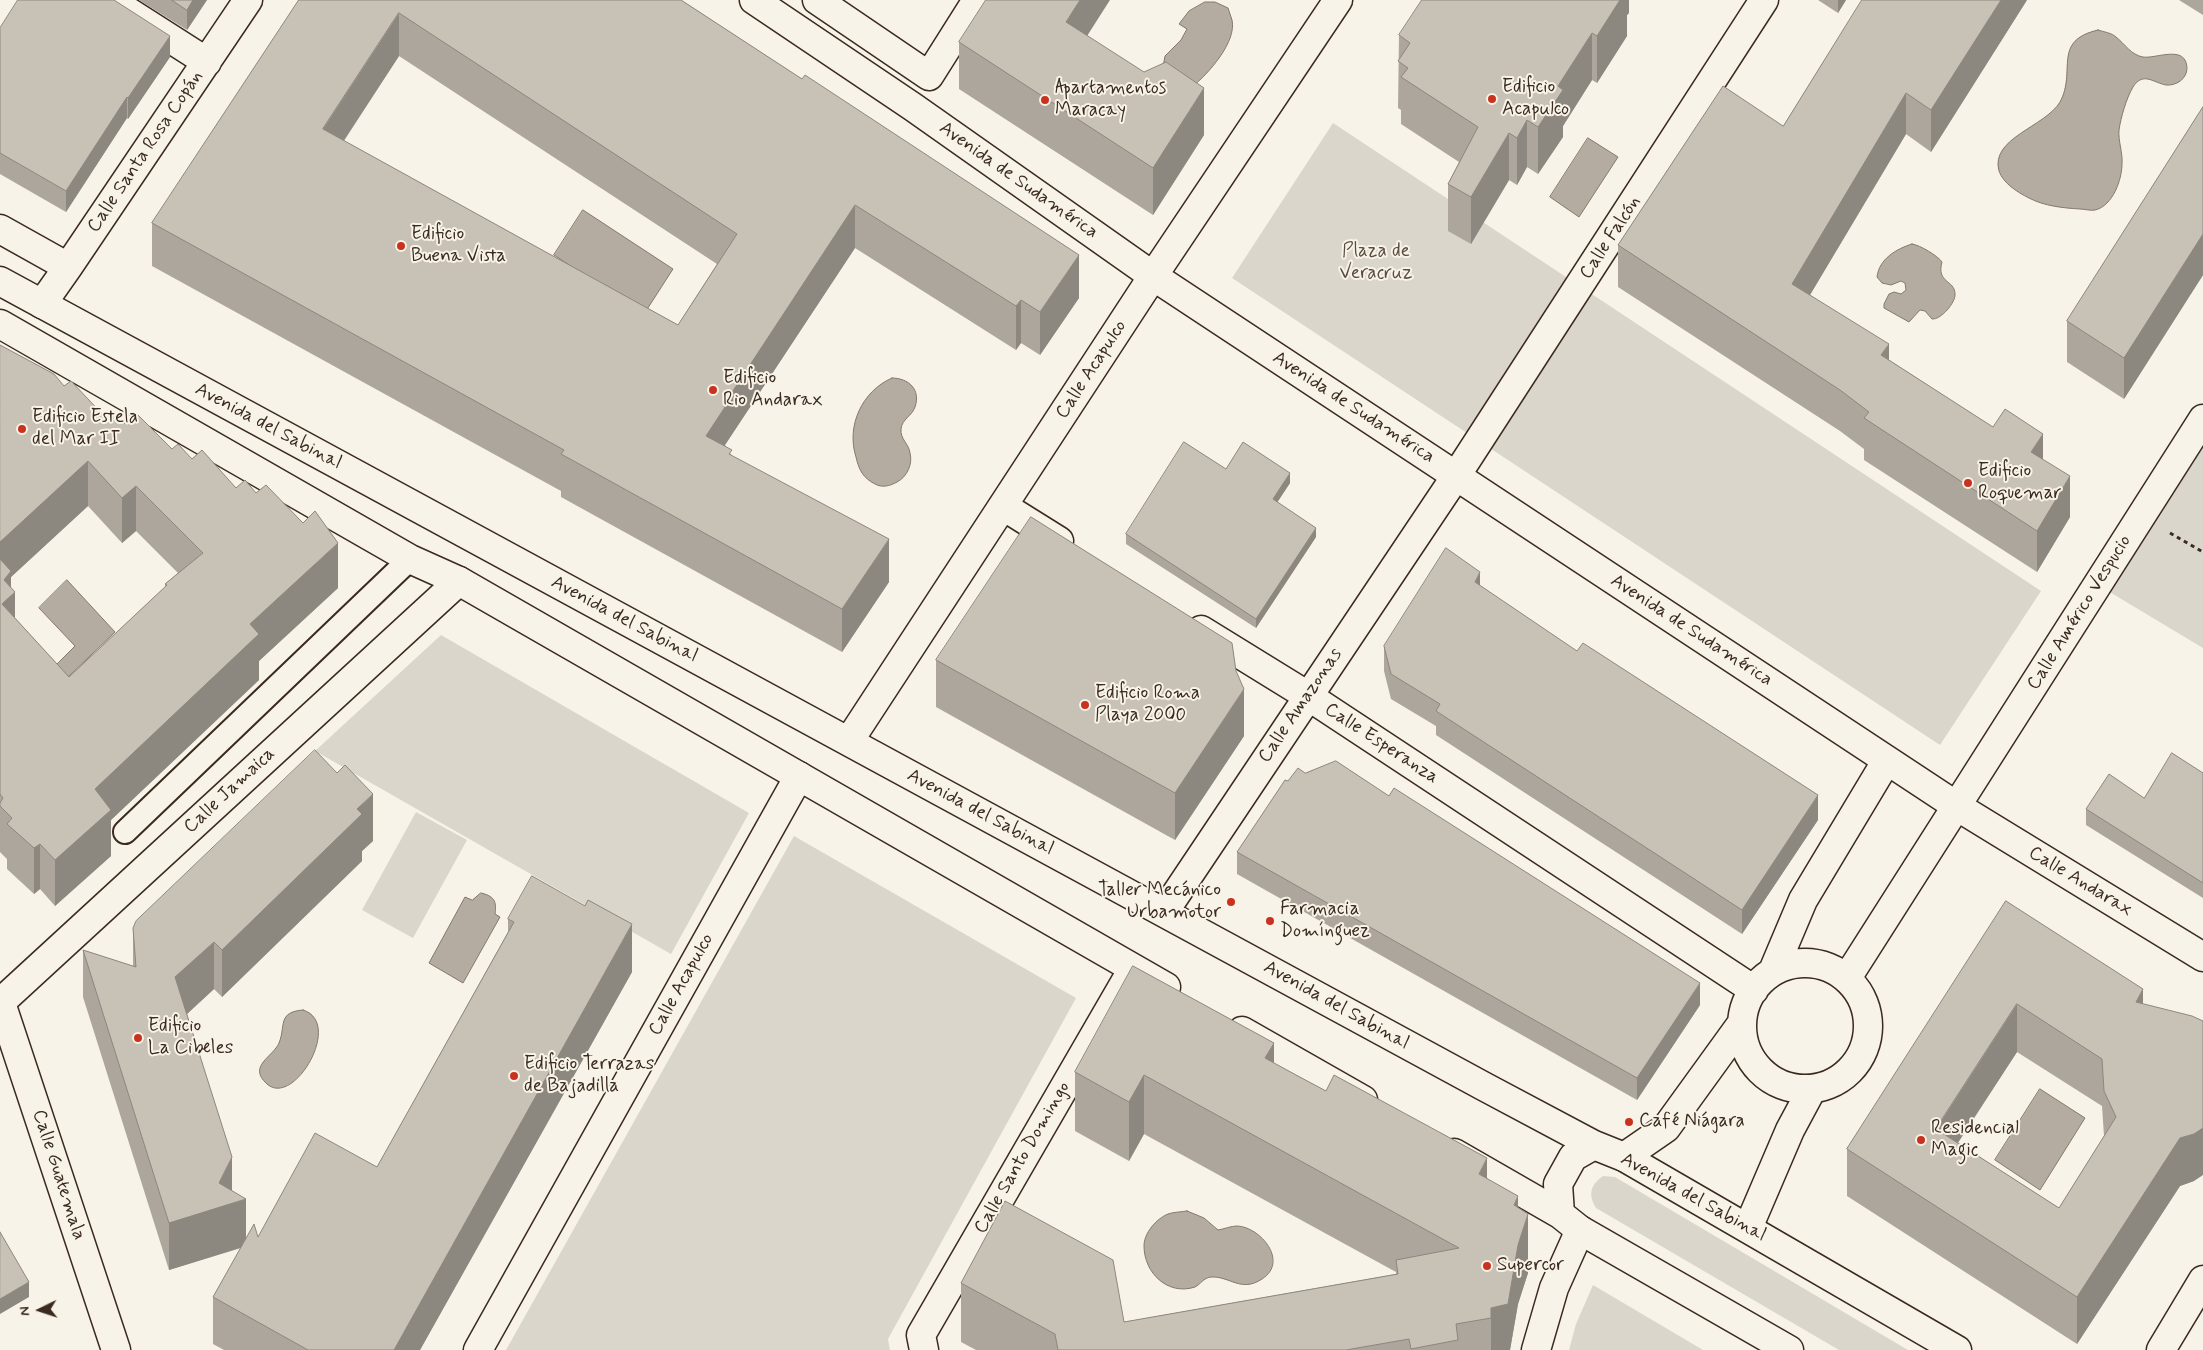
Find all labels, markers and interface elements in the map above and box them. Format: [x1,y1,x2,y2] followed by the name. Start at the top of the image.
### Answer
[83,67,209,237] street label: Calle Santa Rosa Copán
[1502,77,1569,121] place label: Edificio Acapulco
[1055,78,1166,122] place label: Apartamentos Maracay
[1486,93,1498,105] marker: Edificio Acapulco
[1039,94,1051,106] marker: Apartamentos Maracay
[934,118,1102,244] street label: Avenida de Sudamérica
[1576,192,1646,284] street label: Calle Falcón
[411,224,506,268] place label: Edificio Buena Vista
[395,240,407,252] marker: Edificio Buena Vista
[1340,241,1412,285] park label: Plaza de Veracruz
[1052,316,1132,424] street label: Calle Acapulco
[1268,347,1438,469] street label: Avenida de Sudamérica
[723,368,823,412] place label: Edificio Rio Andarax
[191,379,345,475] street label: Avenida del Sabinal
[707,384,719,396] marker: Edificio Rio Andarax
[32,407,138,451] place label: Edificio Estela del Mar II
[16,423,28,435] marker: Edificio Estela del Mar II
[1978,461,2062,505] place label: Edificio Roquemar
[1962,477,1974,489] marker: Edificio Roquemar
[2023,531,2137,695] street label: Calle Américo Vespucio
[1606,570,1776,692] street label: Avenida de Sudamérica
[547,572,701,668] street label: Avenida del Sabinal
[1254,644,1348,768] street label: Calle Amazonas
[1095,683,1200,727] place label: Edificio Roma Playa 2000
[1079,699,1091,711] marker: Edificio Roma Playa 2000
[1320,699,1442,789] street label: Calle Esperanza
[180,743,280,839] street label: Calle Jamaica
[903,765,1057,861] street label: Avenida del Sabinal
[2024,842,2136,922] street label: Calle Andarax
[1098,880,1221,924] place label: Taller Mecánico Urbamotor
[1225,896,1237,908] marker: Taller Mecánico Urbamotor
[1280,899,1370,943] place label: Farmacia Domínguez
[1264,915,1276,927] marker: Farmacia Domínguez
[645,930,719,1040] street label: Calle Acapulco
[1259,956,1413,1056] street label: Avenida del Sabinal
[148,1016,233,1060] place label: Edificio La Cibeles
[132,1032,144,1044] marker: Edificio La Cibeles
[524,1054,654,1098] place label: Edificio Terrazas de Bajadilla
[508,1070,520,1082] marker: Edificio Terrazas de Bajadilla
[970,1078,1076,1238] street label: Calle Santo Domingo
[26,1107,90,1243] street label: Calle Guatemala
[1639,1111,1745,1133] place label: Café Niágara
[1623,1116,1635,1128] marker: Café Niágara
[1931,1118,2019,1162] place label: Residencial Magic
[1915,1134,1927,1146] marker: Residencial Magic
[1616,1148,1770,1248] street label: Avenida del Sabinal
[1497,1255,1564,1277] place label: Supercor
[1481,1260,1493,1272] marker: Supercor
[15,1285,65,1335] north arrow
[16,1306,34,1316] text: N

